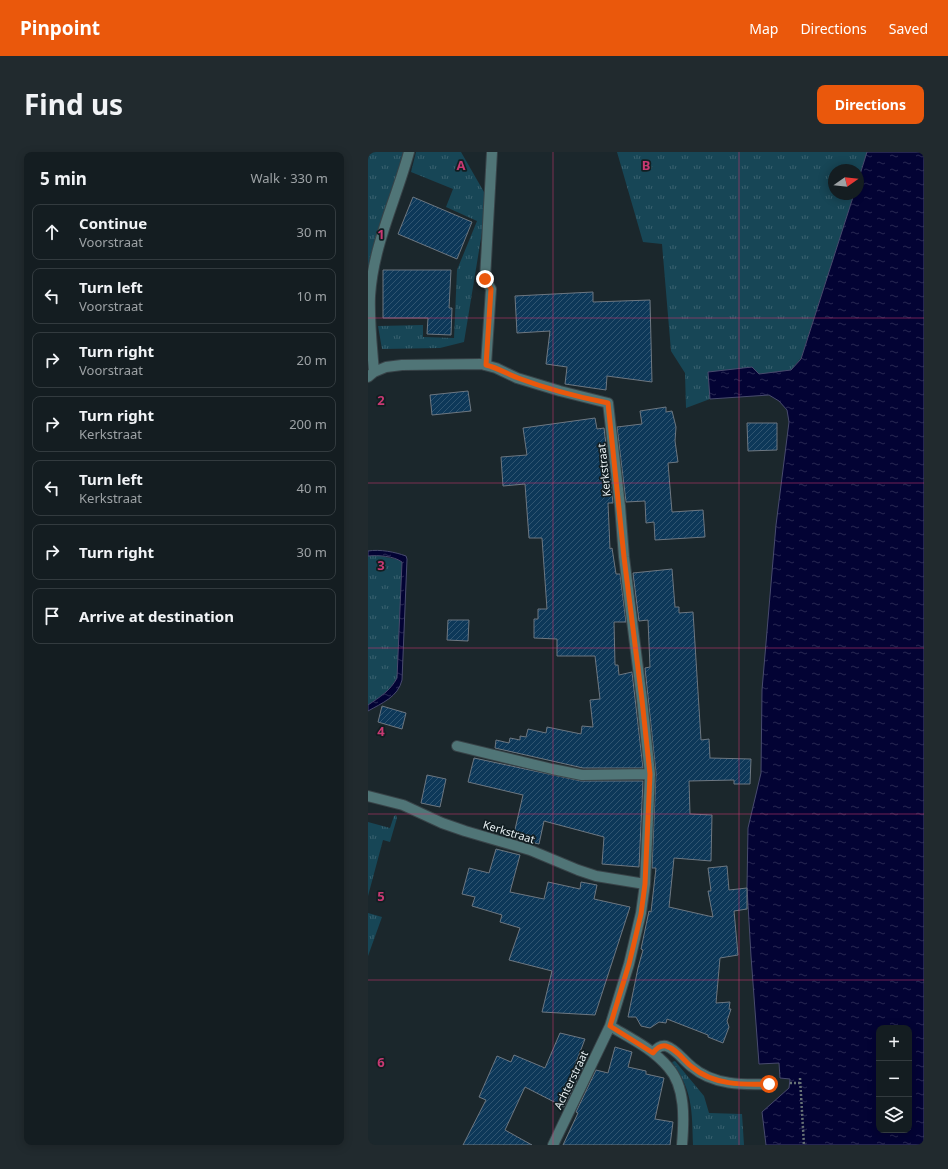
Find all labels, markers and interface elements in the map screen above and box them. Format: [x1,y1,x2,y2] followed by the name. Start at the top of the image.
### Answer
[20,15,100,41] text: Pinpoint
[749,19,778,38] text: Map
[800,19,867,38] text: Directions
[889,19,928,38] text: Saved
[24,85,123,123] text: Find us
[817,85,924,124] button: Directions
[457,156,466,174] text: A
[642,156,650,174] text: B
[828,164,864,200] north arrow
[40,167,87,190] text: 5 min
[250,169,328,187] text: Walk · 330 m
[79,213,147,233] text: Continue
[41,221,63,243] icon: ahead
[297,223,327,241] text: 30 m
[377,225,385,243] text: 1
[79,233,143,251] text: Voorstraat
[476,270,494,288] route end
[79,277,143,297] text: Turn left
[41,285,63,307] icon: left
[297,287,327,305] text: 10 m
[79,297,143,315] text: Voorstraat
[79,341,154,361] text: Turn right
[41,349,63,371] icon: right
[297,351,327,369] text: 20 m
[79,361,143,379] text: Voorstraat
[377,391,385,409] text: 2
[79,405,154,425] text: Turn right
[41,413,63,435] icon: right
[289,415,327,433] text: 200 m
[79,425,142,443] text: Kerkstraat
[593,443,614,497] street label: Kerkstraat
[79,469,143,489] text: Turn left
[41,477,63,499] icon: left
[297,479,327,497] text: 40 m
[79,489,142,507] text: Kerkstraat
[41,541,63,563] icon: right
[79,542,154,562] text: Turn right
[297,543,327,561] text: 30 m
[377,556,385,574] text: 3
[41,605,63,627] icon: arrive
[79,606,234,626] text: Arrive at destination
[377,722,385,740] text: 4
[481,817,537,846] street label: Kerkstraat
[377,887,385,905] text: 5
[876,1025,912,1133] map controls
[876,1025,912,1061] button: +
[550,1048,591,1112] street label: Achterstraat
[377,1053,385,1071] text: 6
[876,1061,912,1097] button: −
[760,1075,778,1093] route start
[876,1097,912,1133] button: layers

